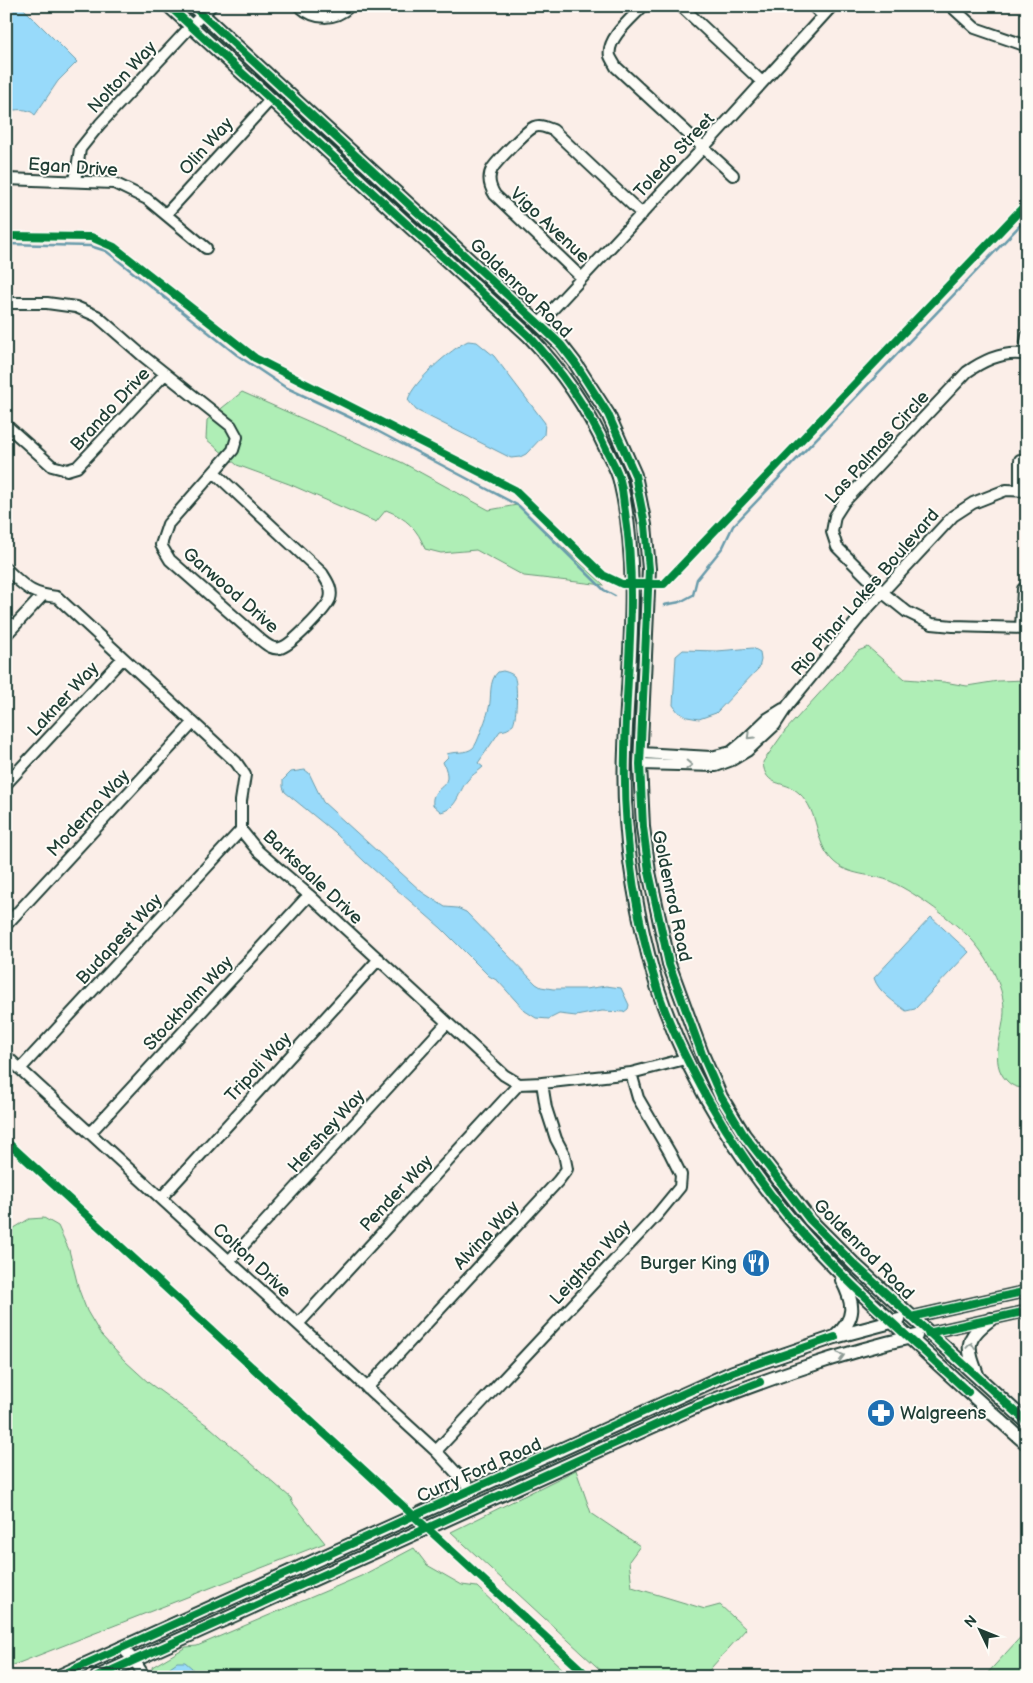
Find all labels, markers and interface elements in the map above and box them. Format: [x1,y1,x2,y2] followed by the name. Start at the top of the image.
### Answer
[84,36,162,118] street label: Nolton Way
[630,108,719,202] street label: Toledo Street
[175,113,238,179] street label: Olin Way
[27,154,119,181] street label: Egan Drive
[505,183,594,268] street label: Vigo Avenue
[465,234,576,342] street label: Goldenrod Road
[66,363,155,455] street label: Brando Drive
[821,386,934,508] street label: Las Palmas Circle
[787,505,944,680] street label: Rio Pinar Lakes Boulevard
[178,543,283,638] street label: Garwood Drive
[24,657,104,741] street label: Lakner Way
[747,730,756,739] one-way arrow
[686,760,693,770] one-way arrow
[43,765,135,861] street label: Moderna Way
[258,826,367,929] street label: Barksdale Drive
[647,828,696,964] street label: Goldenrod Road
[72,889,167,989] street label: Budapest Way
[139,951,238,1055] street label: Stockholm Way
[221,1028,296,1106] street label: Tripoli Way
[284,1085,370,1177] street label: Hershey Way
[356,1150,438,1236] street label: Pender Way
[809,1195,918,1304] street label: Goldenrod Road
[449,1196,524,1274] street label: Alvina Way
[546,1215,636,1309] street label: Leighton Way
[208,1219,295,1302] street label: Colton Drive
[741,1248,771,1278] restaurant icon: Burger King
[640,1253,737,1274] place label: Burger King
[965,1341,975,1350] one-way arrow
[837,1352,845,1362] one-way arrow
[866,1398,896,1428] pharmacy icon: Walgreens
[900,1403,986,1424] place label: Walgreens
[414,1434,545,1507] street label: Curry Ford Road
[956,1606,1006,1656] north arrow
[961,1612,981,1631] text: N

